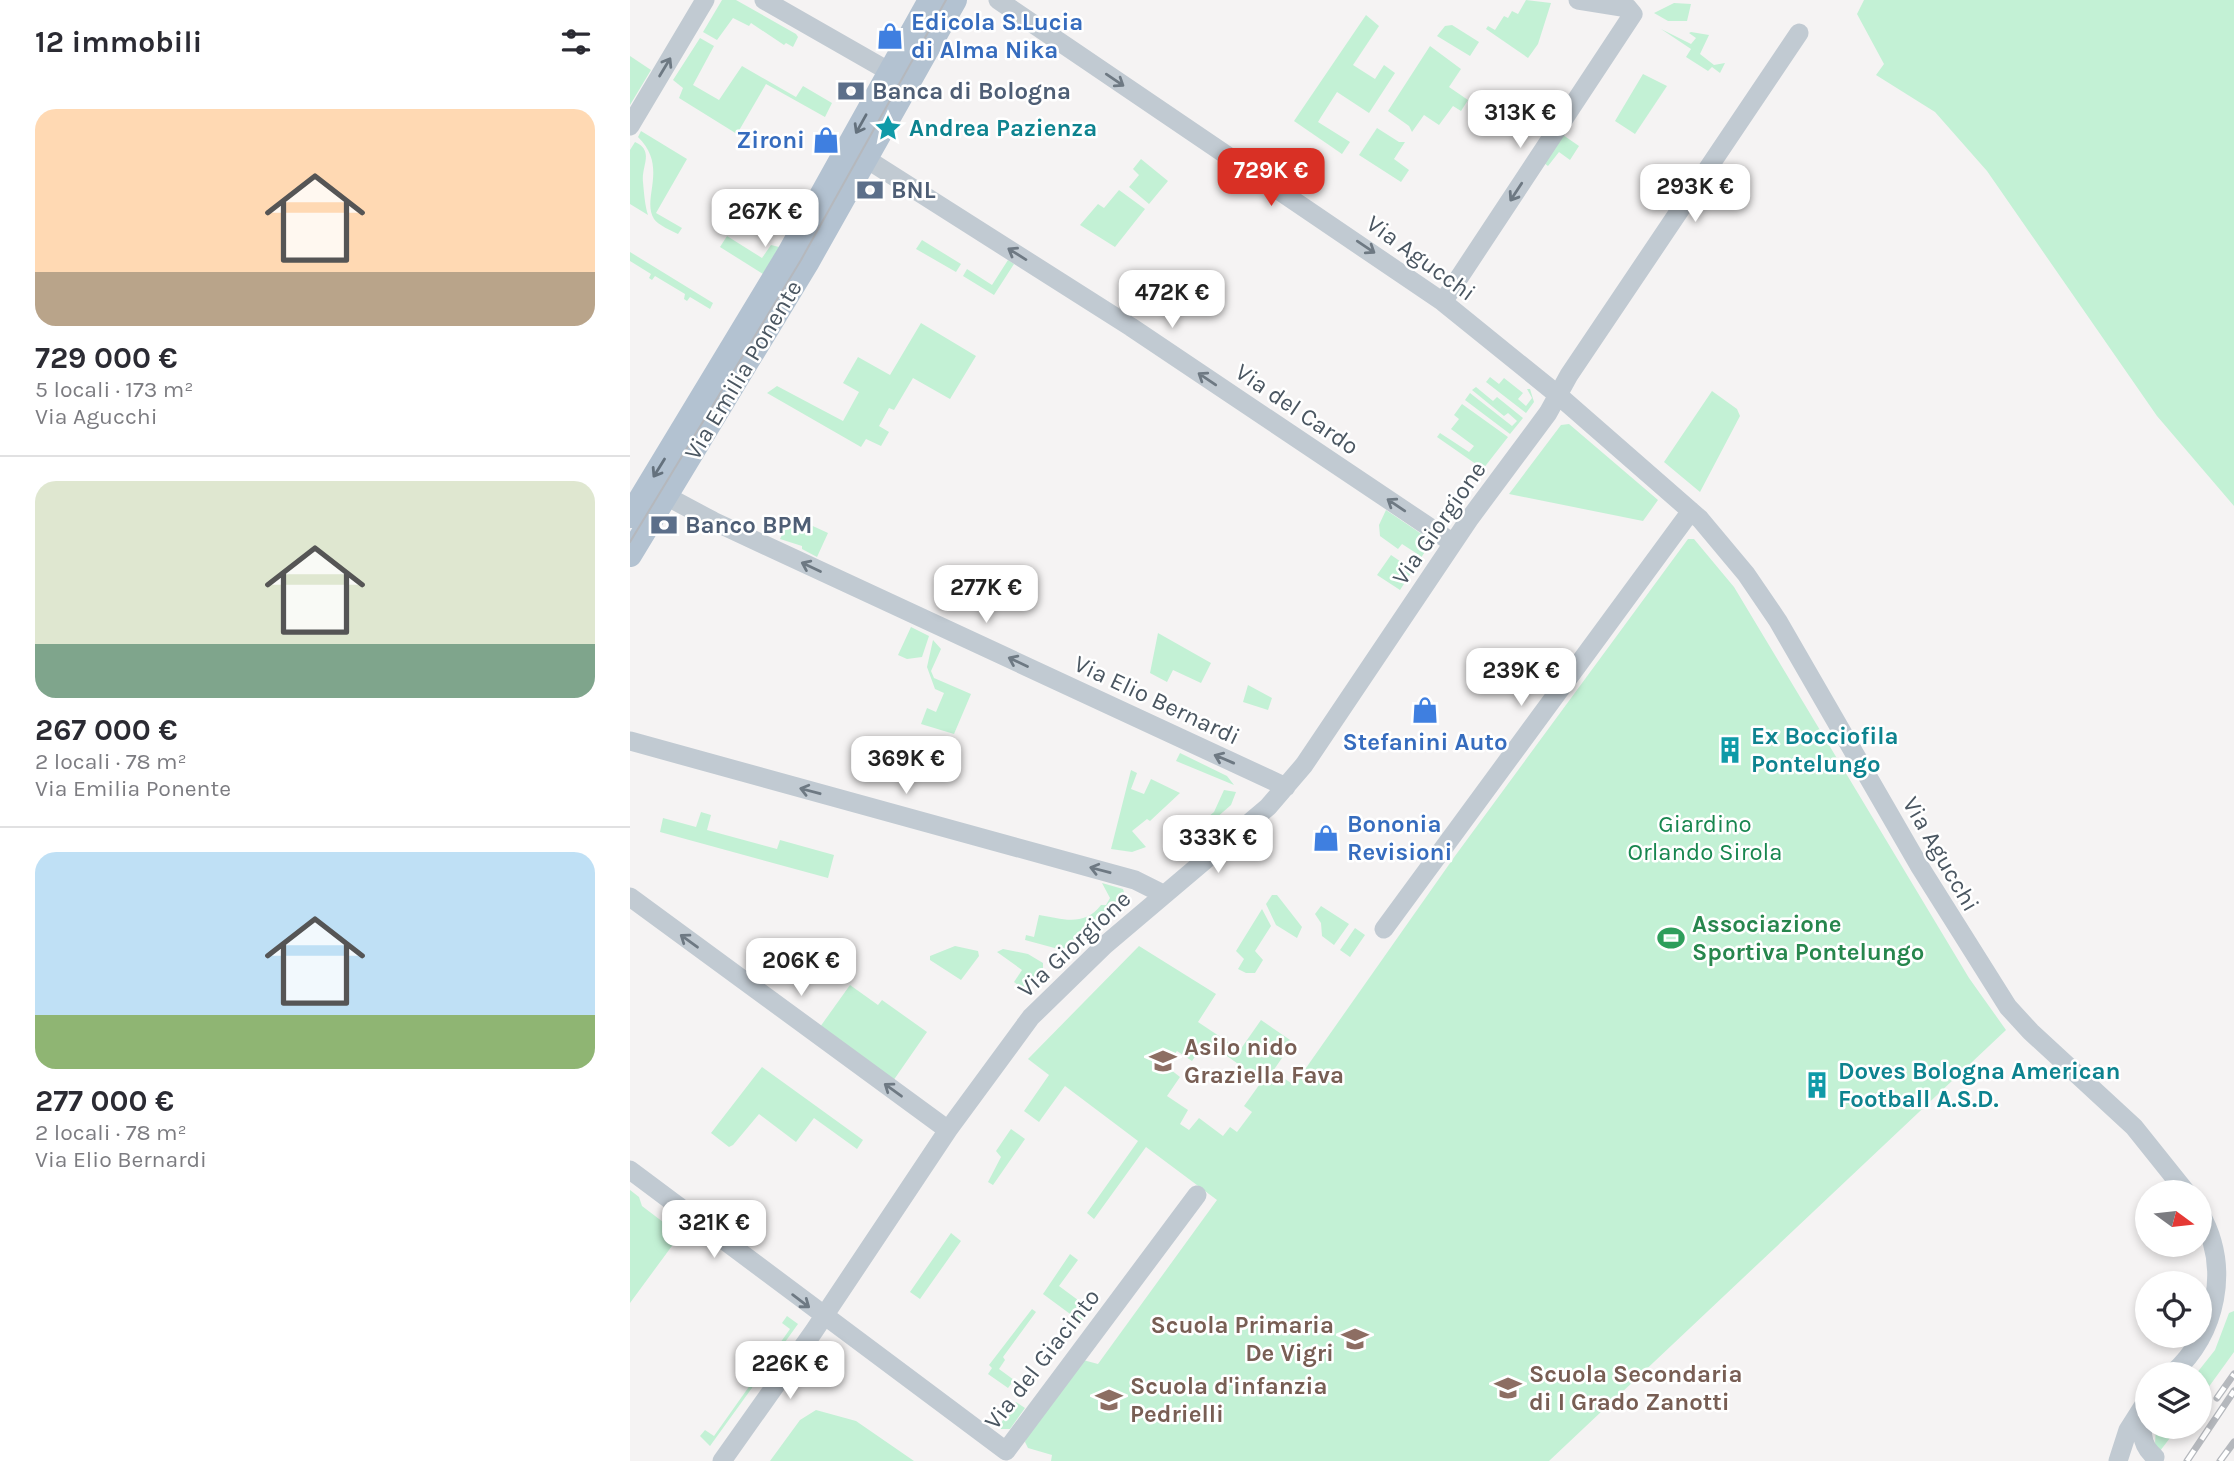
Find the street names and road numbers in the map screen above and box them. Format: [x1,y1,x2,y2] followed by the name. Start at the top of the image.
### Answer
[1361,209,1481,307] street label: Via Agucchi
[678,275,808,465] street label: Via Emilia Ponente
[1230,358,1364,460] street label: Via del Cardo
[1386,456,1492,590] street label: Via Giorgione
[1070,649,1244,751] street label: Via Elio Bernardi
[1897,792,1985,916] street label: Via Agucchi
[1012,885,1136,1003] street label: Via Giorgione
[978,1283,1106,1435] street label: Via del Giacinto

